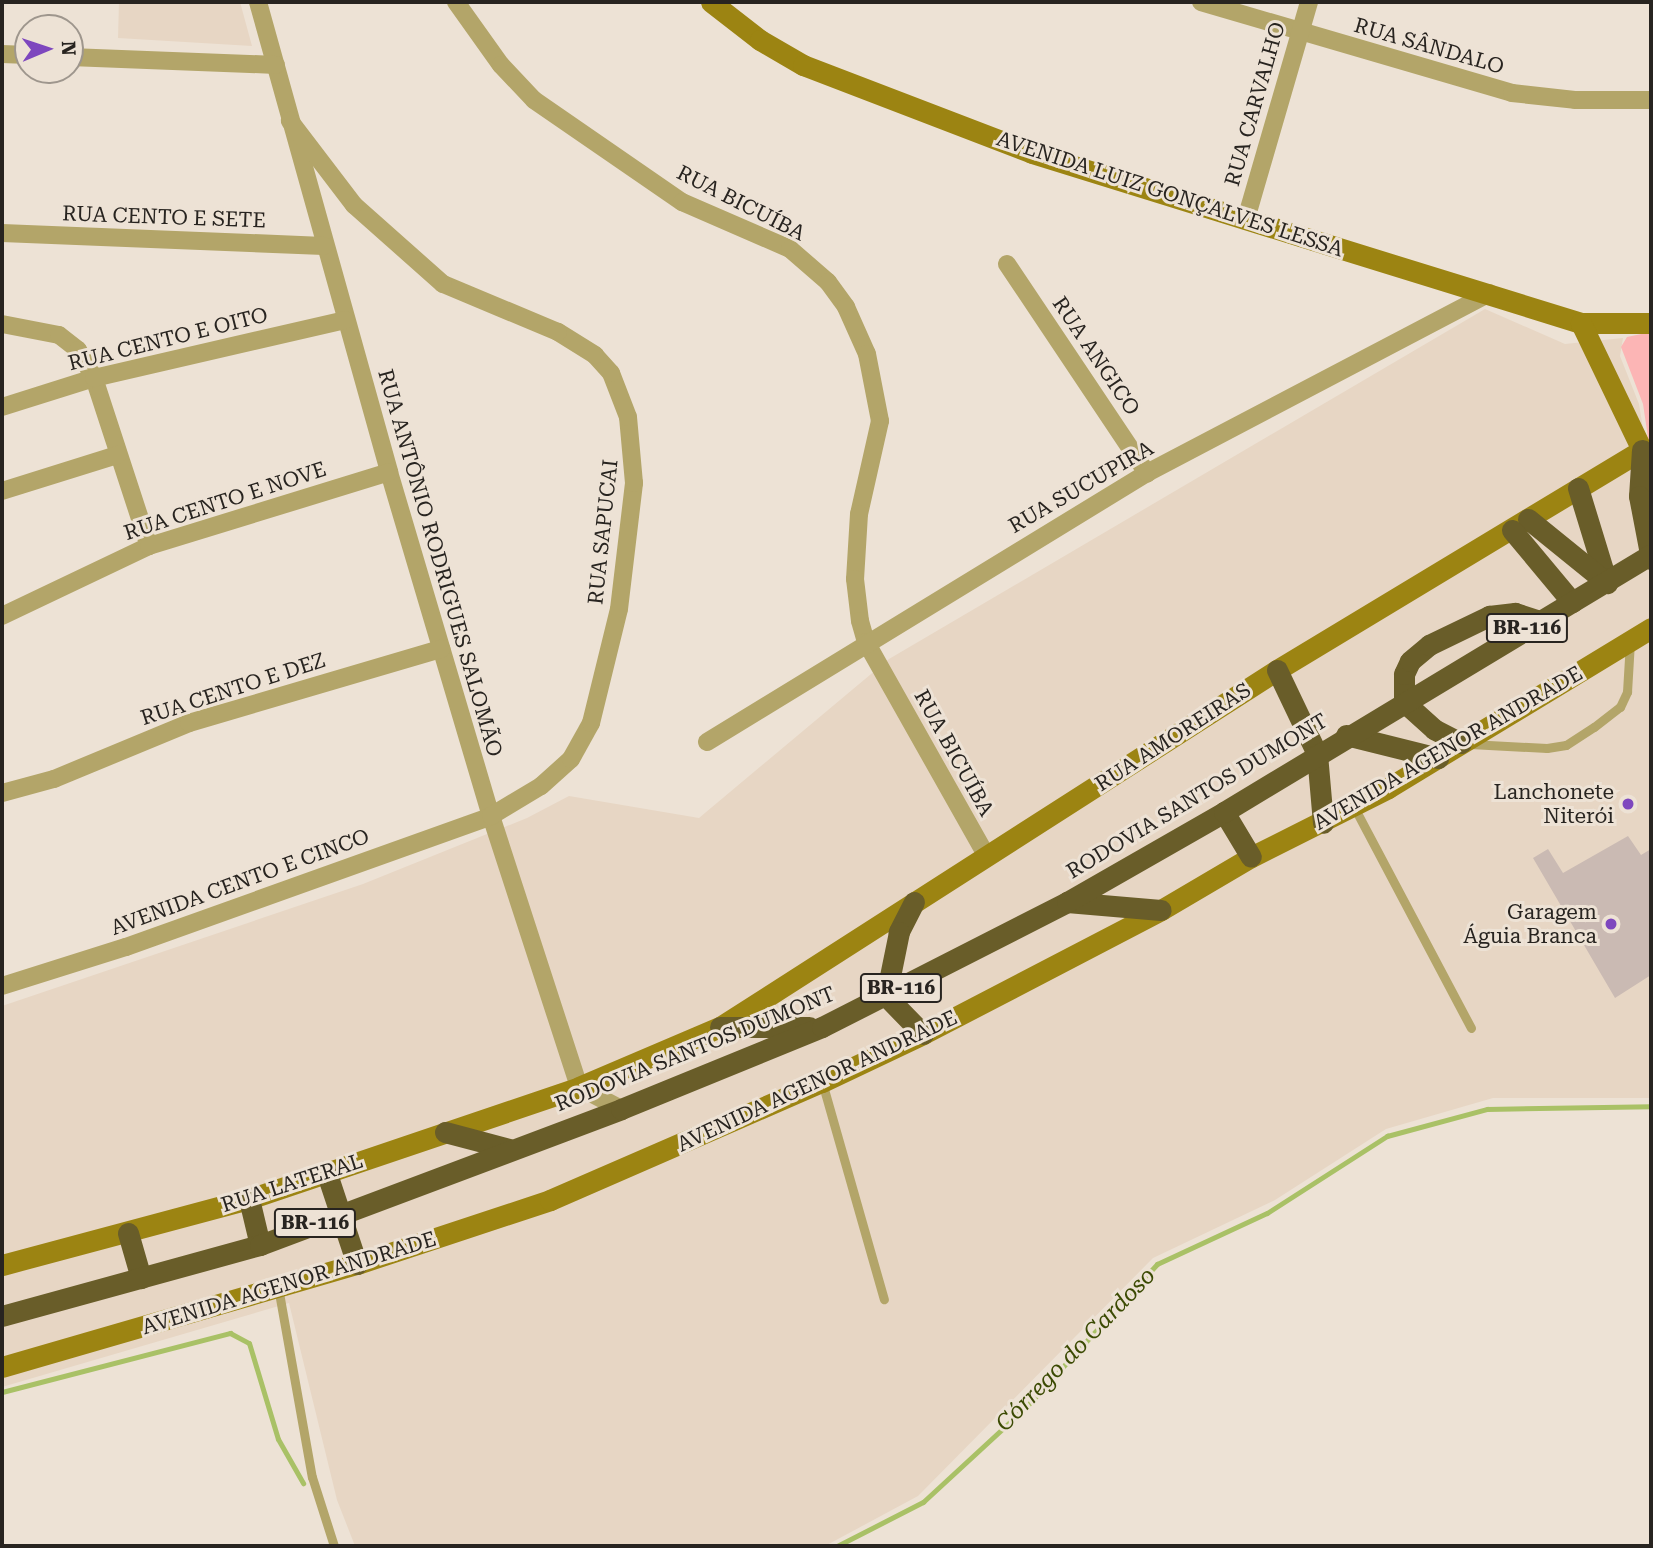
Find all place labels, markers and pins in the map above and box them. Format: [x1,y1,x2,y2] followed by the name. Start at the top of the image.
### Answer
[1493,779,1614,829] place label: Lanchonete Niterói
[1620,796,1636,812] marker: Lanchonete Niterói
[1463,899,1597,949] place label: Garagem Águia Branca
[1603,916,1619,932] marker: Garagem Águia Branca

